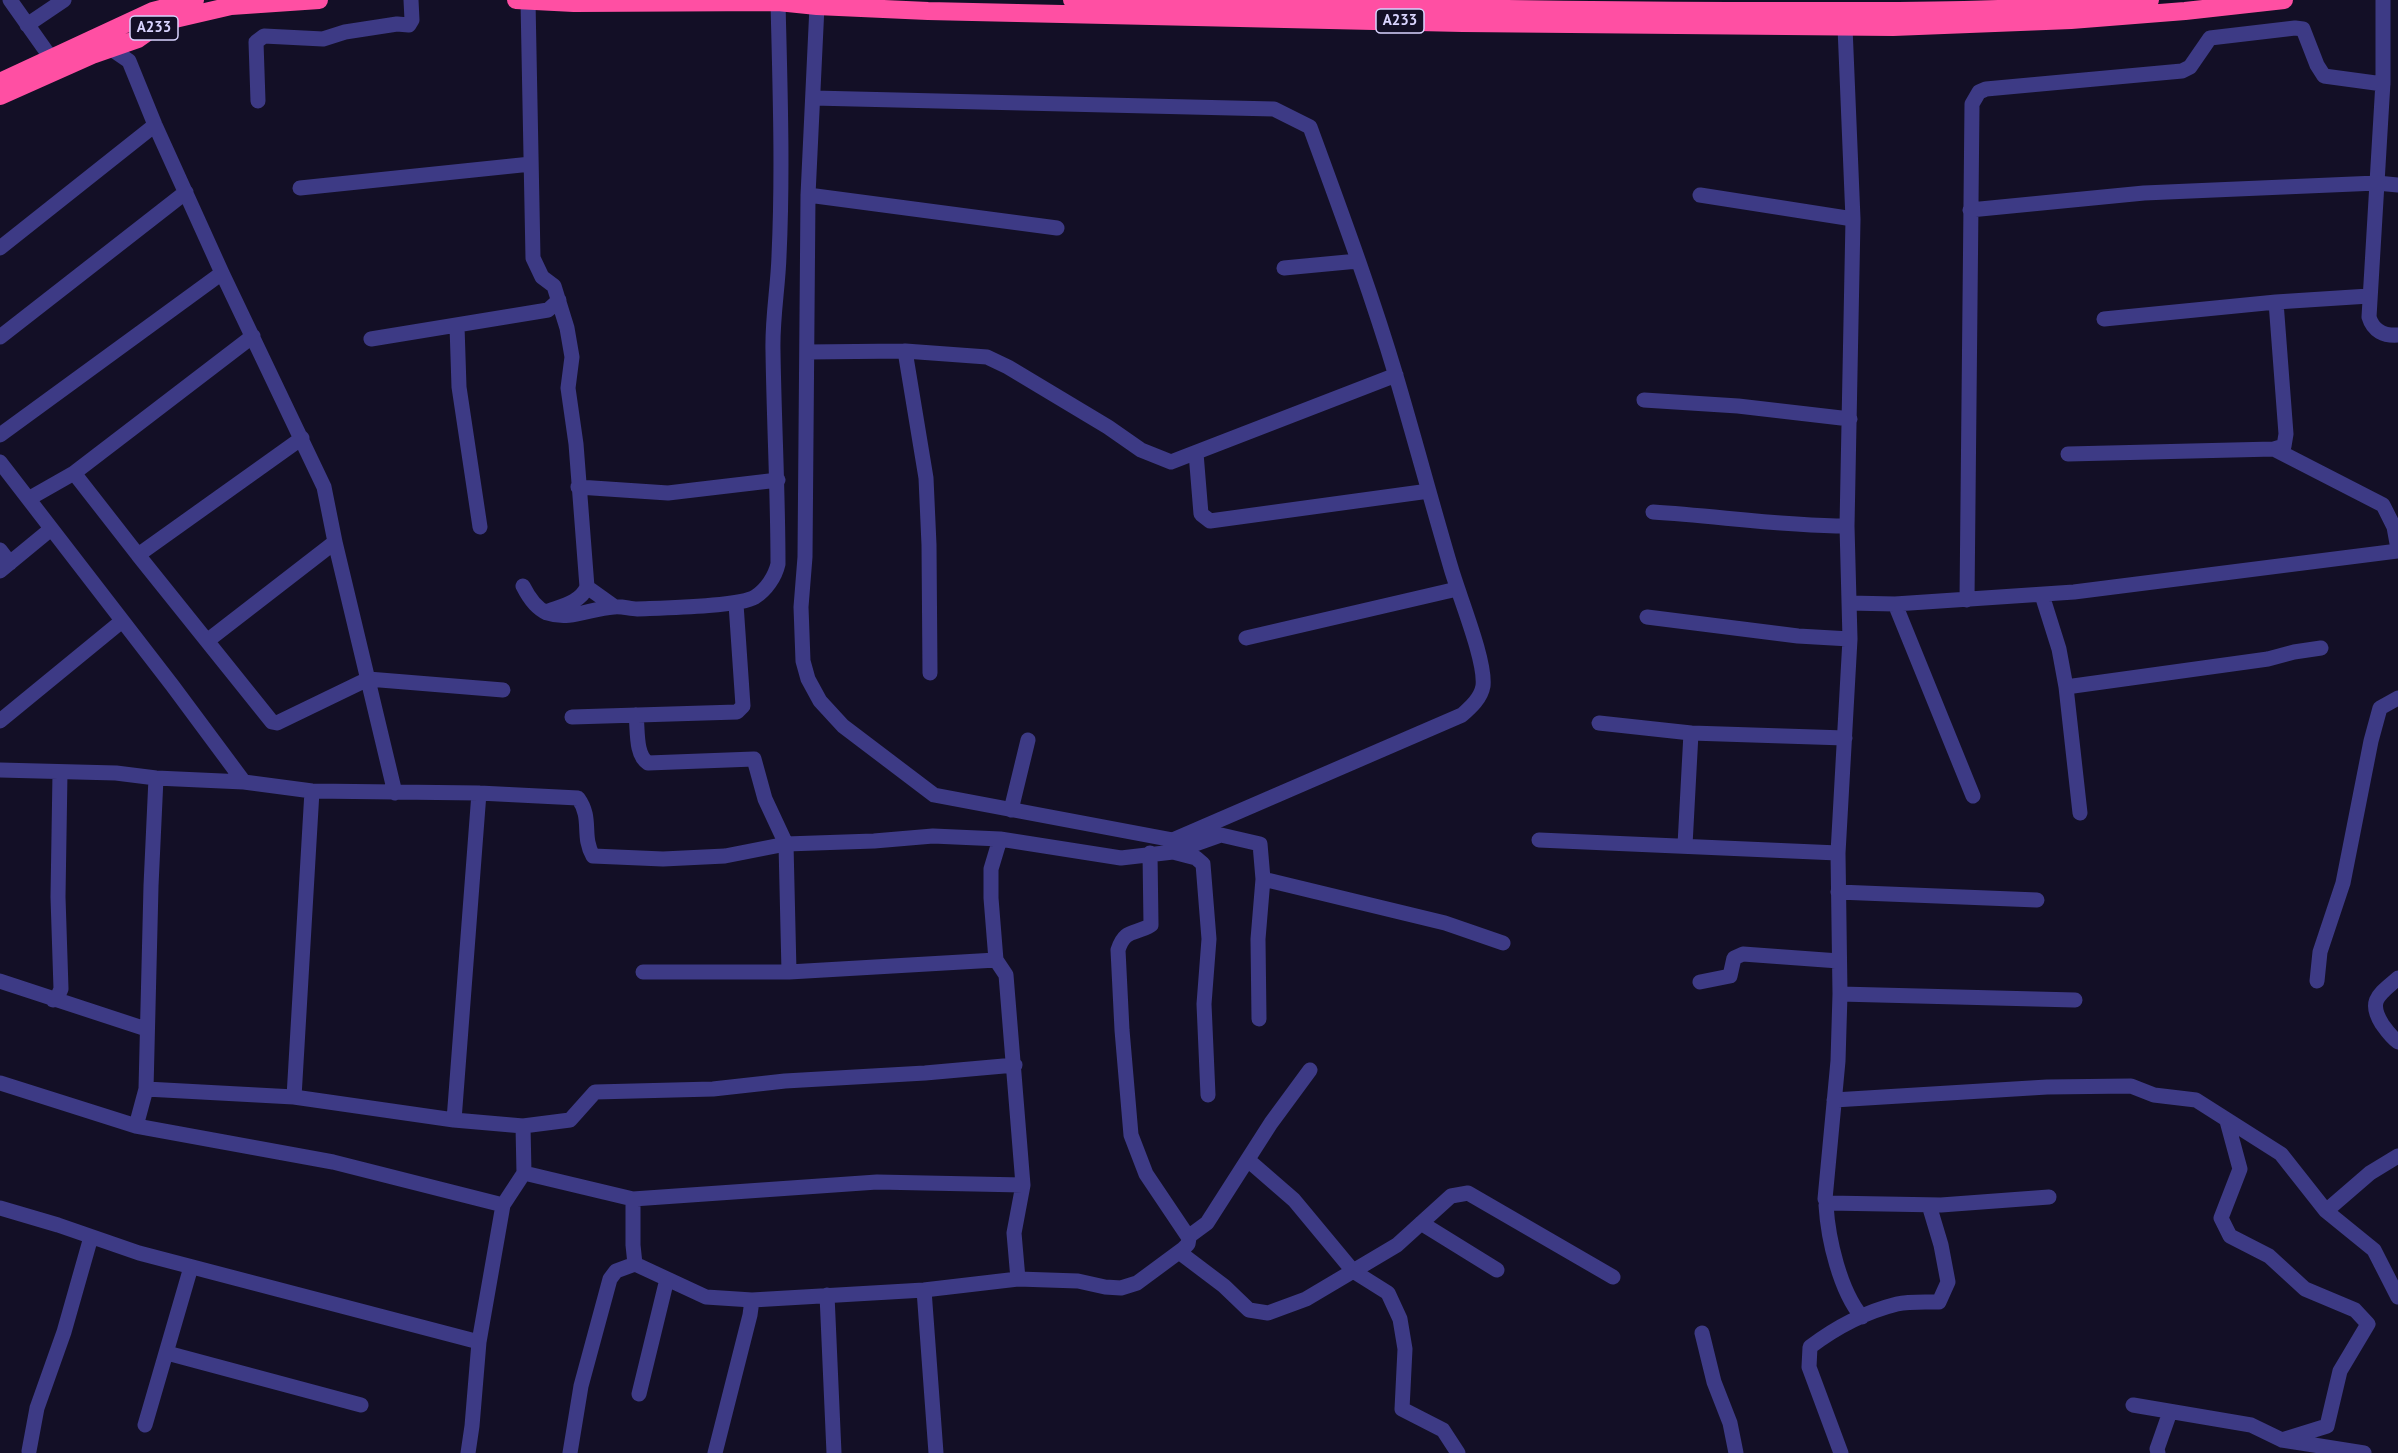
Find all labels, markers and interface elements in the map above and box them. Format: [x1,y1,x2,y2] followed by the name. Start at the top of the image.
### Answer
[1376,9,1424,33] road number: A233
[130,16,178,40] road number: A233

